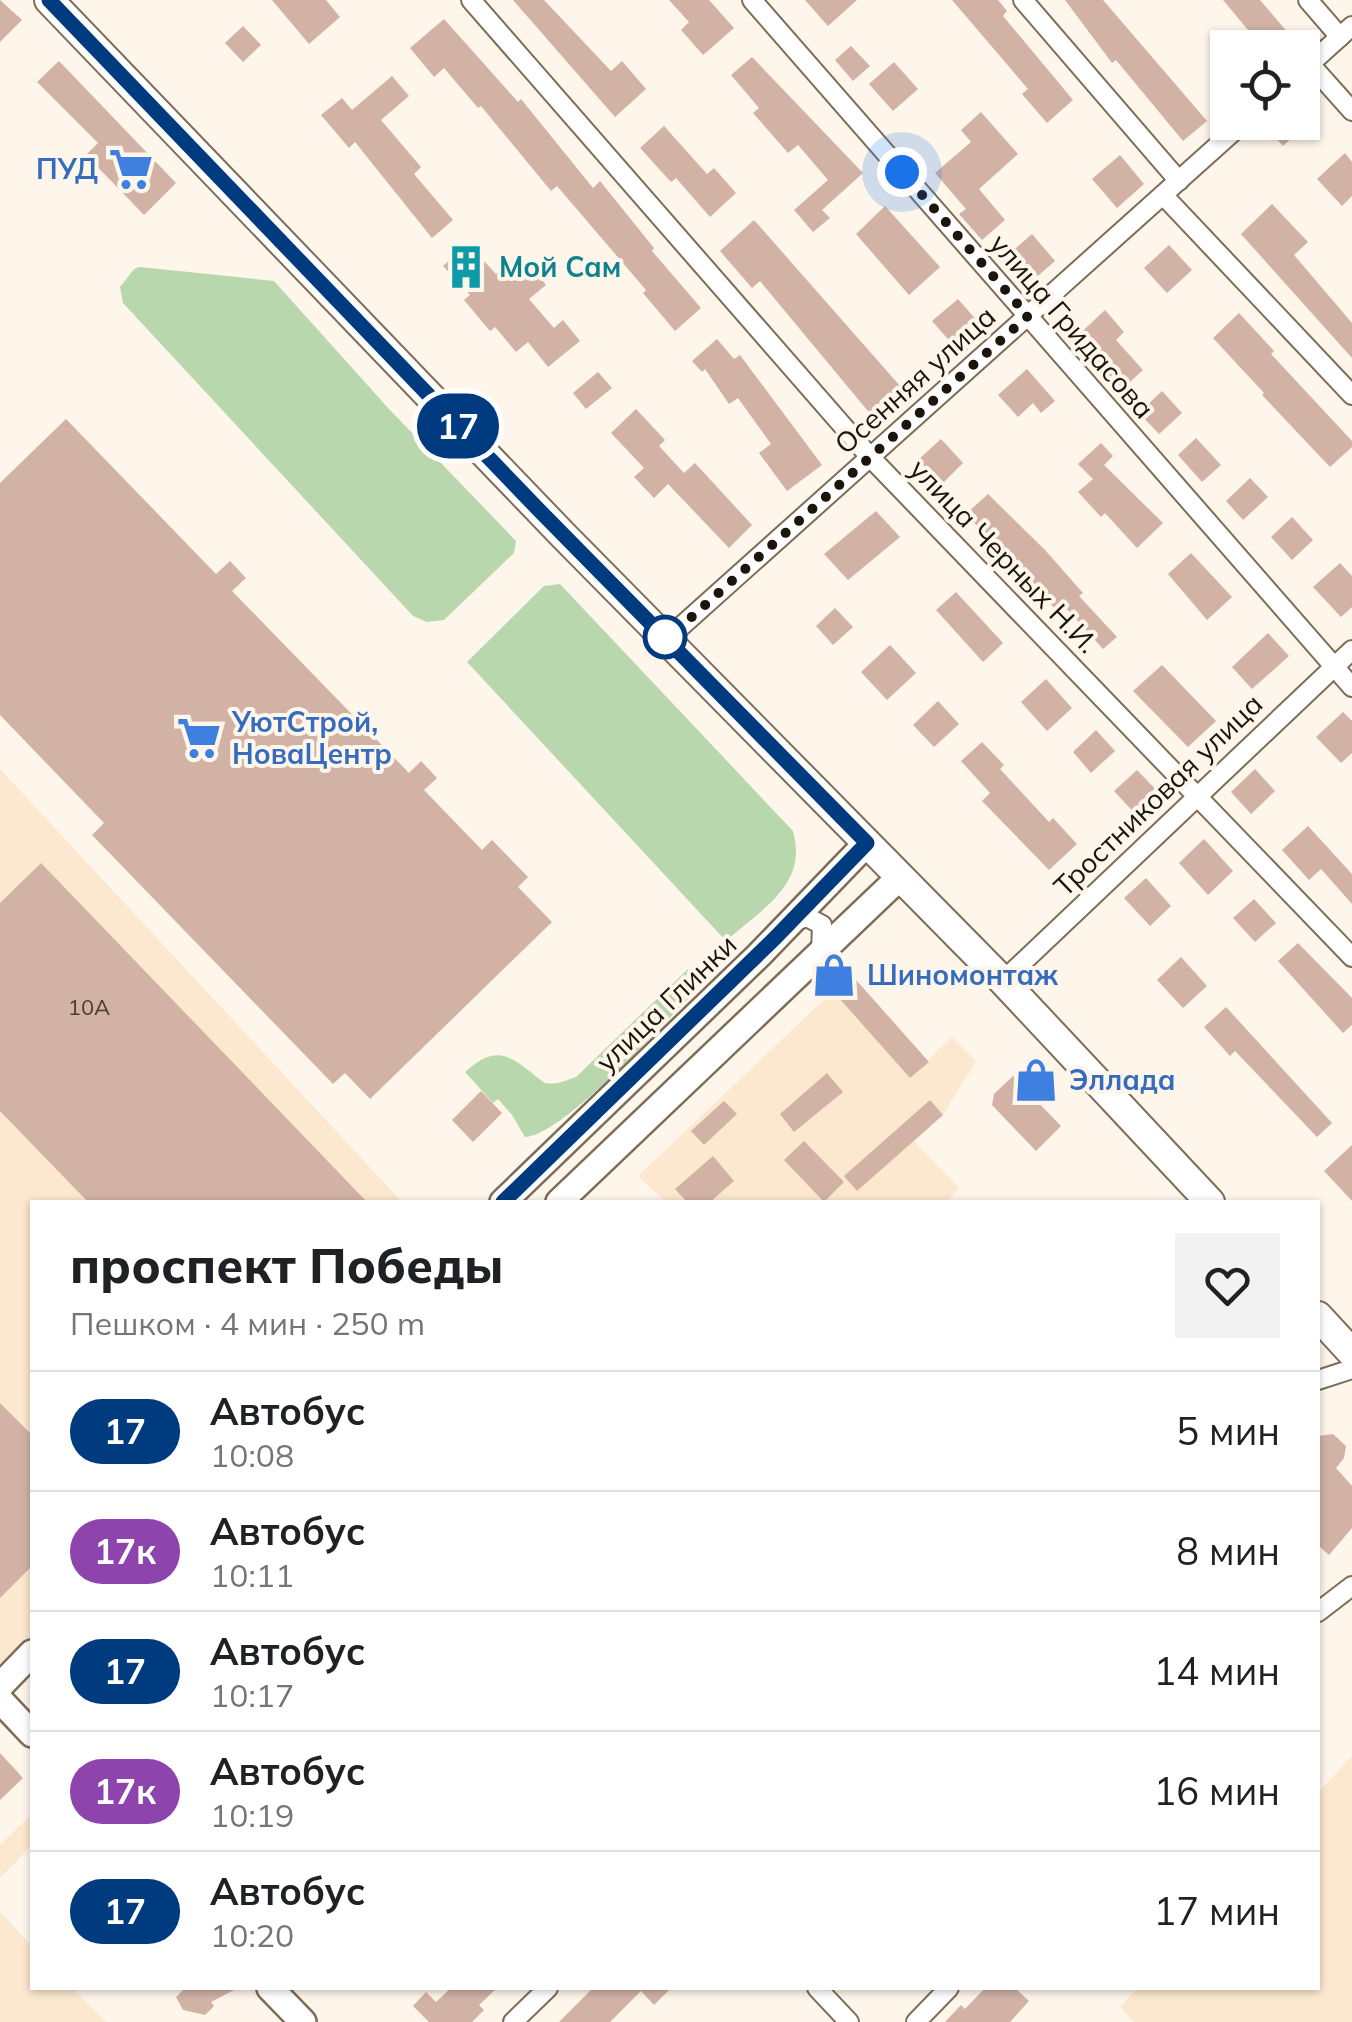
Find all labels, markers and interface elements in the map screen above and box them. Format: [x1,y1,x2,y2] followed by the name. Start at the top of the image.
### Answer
[1210,30,1320,140] map controls
[1210,30,1320,140] button: locate
[107,145,155,193] supermarket icon: ПУД
[877,147,927,197] your location
[36,151,98,186] place label: ПУД
[983,226,1162,425] street label: улица Гридасова
[442,243,490,291] building icon: Мой Сам
[499,249,621,284] place label: Мой Сам
[827,298,1002,461] street label: Осенняя улица
[413,394,503,458] line badge: 17
[437,404,479,448] text: 17
[903,451,1106,660] street label: улица Черных Н.И.
[644,616,686,658] unlabelled marker
[1046,686,1269,903] street label: Тростниковая улица
[231,704,392,771] place label: УютСтрой, НоваЦентр
[175,714,223,762] supermarket icon: УютСтрой, НоваЦентр
[588,927,743,1078] street label: улица Глинки
[810,951,858,999] shop icon: Шиномонтаж
[867,957,1058,992] place label: Шиномонтаж
[68,993,110,1021] house number: 10А
[1012,1056,1060,1104] shop icon: Эллада
[1069,1062,1176,1097] place label: Эллада
[1175,1233,1280,1338] button: heart
[70,1235,503,1295] text: проспект Победы
[70,1303,425,1343] text: Пешком · 4 мин · 250 m
[210,1387,365,1435] text: Автобус
[1176,1407,1280,1455] text: 5 мин
[104,1409,146,1453] text: 17
[210,1435,294,1475] text: 10:08
[210,1507,365,1555] text: Автобус
[1176,1527,1280,1575] text: 8 мин
[94,1529,156,1573] text: 17к
[210,1555,294,1595] text: 10:11
[210,1627,365,1675] text: Автобус
[1154,1647,1280,1695] text: 14 мин
[104,1649,146,1693] text: 17
[210,1675,294,1715] text: 10:17
[210,1747,365,1795] text: Автобус
[1154,1767,1280,1815] text: 16 мин
[94,1769,156,1813] text: 17к
[210,1795,294,1835] text: 10:19
[210,1867,365,1915] text: Автобус
[1154,1887,1280,1935] text: 17 мин
[104,1889,146,1933] text: 17
[210,1915,294,1955] text: 10:20

